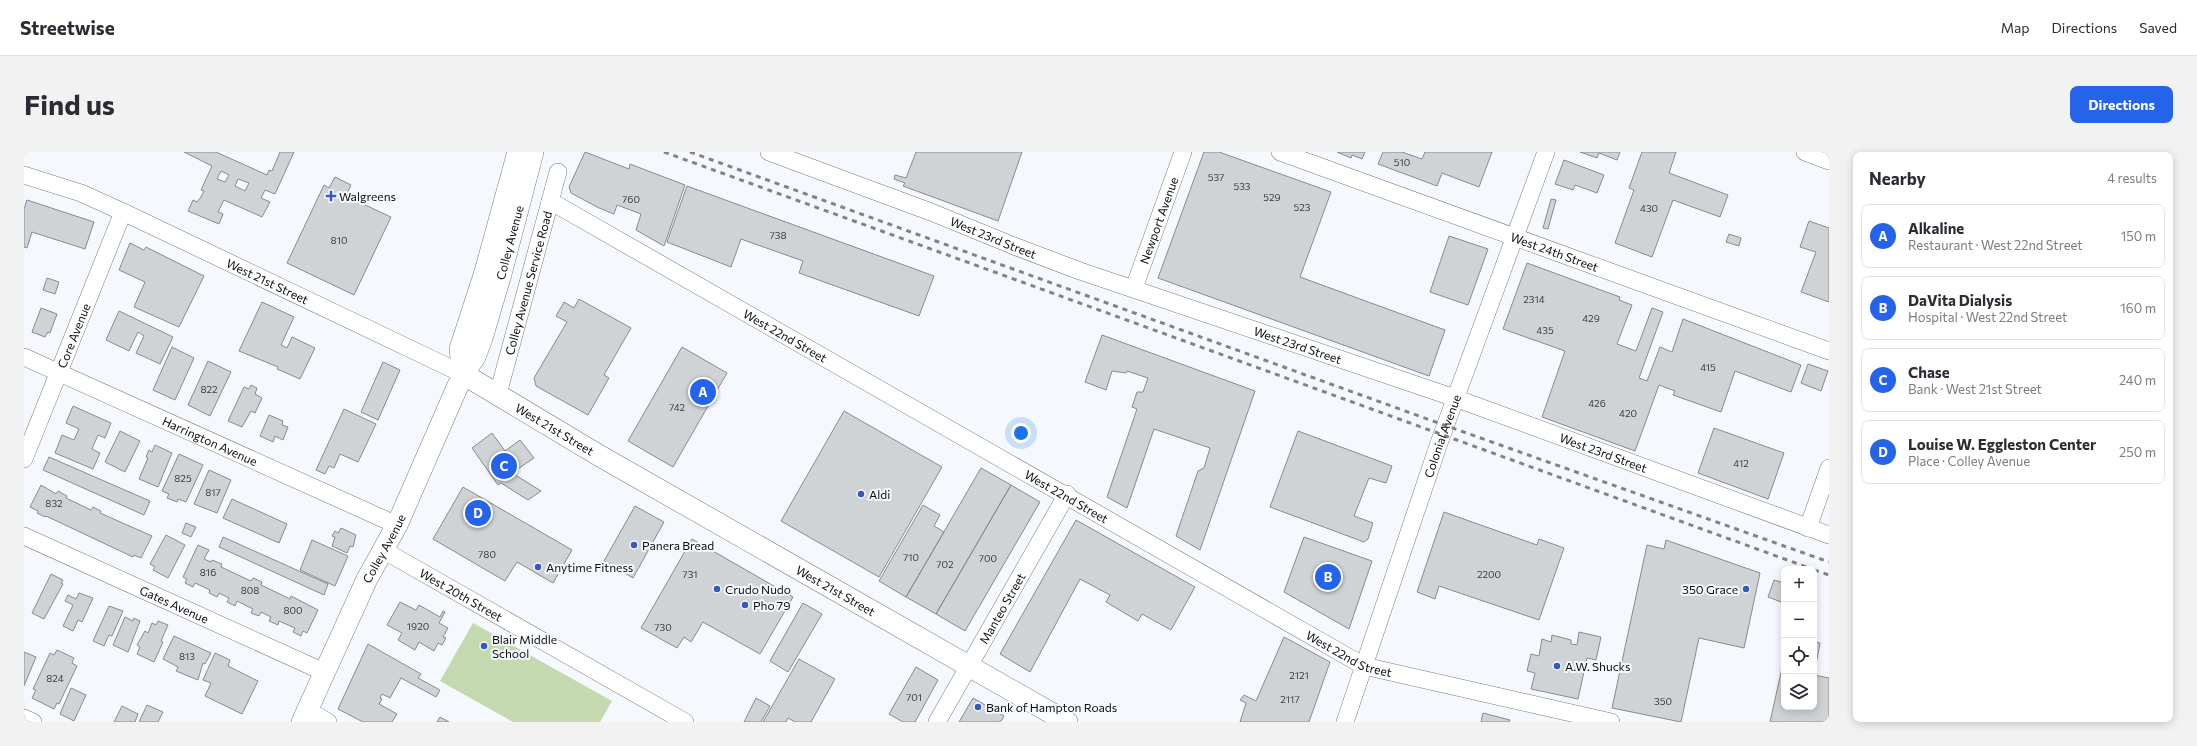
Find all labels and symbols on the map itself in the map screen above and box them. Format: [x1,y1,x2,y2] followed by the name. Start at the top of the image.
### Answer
[1394,156,1410,168] house number: 510
[1208,171,1224,183] house number: 537
[1136,175,1180,266] street label: Newport Avenue
[1233,180,1251,192] house number: 533
[339,189,396,203] place label: Walgreens
[326,191,336,201] marker: Walgreens
[1263,191,1281,203] house number: 529
[622,193,640,205] house number: 760
[1294,201,1311,213] house number: 523
[1640,202,1658,214] house number: 430
[493,204,526,281] street label: Colley Avenue
[502,209,554,357] street label: Colley Avenue Service Road
[948,214,1038,261] street label: West 23rd Street
[769,229,787,241] house number: 738
[1509,229,1600,274] street label: West 24th Street
[331,234,347,246] house number: 810
[224,255,311,306] street label: West 21st Street
[1523,293,1545,305] house number: 2314
[54,301,93,370] street label: Core Avenue
[741,306,830,365] street label: West 22nd Street
[1582,312,1600,324] house number: 429
[1252,323,1344,366] street label: West 23rd Street
[1536,324,1554,336] house number: 435
[1700,361,1716,373] house number: 415
[690,377,716,407] pin: A
[200,383,218,395] house number: 822
[1421,392,1463,479] street label: Colonial Avenue
[1588,397,1606,409] house number: 426
[513,400,597,458] street label: West 21st Street
[669,401,685,413] house number: 742
[1619,407,1637,419] house number: 420
[160,413,260,468] street label: Harrington Avenue
[1011,423,1031,443] your location
[1558,430,1649,475] street label: West 23rd Street
[491,451,517,481] pin: C
[1733,457,1749,469] house number: 412
[1022,467,1111,526] street label: West 22nd Street
[174,472,192,484] house number: 825
[205,486,221,498] house number: 817
[869,487,890,501] place label: Aldi
[856,489,866,499] marker: Aldi
[45,497,63,509] house number: 832
[465,498,491,528] pin: D
[359,512,408,585] street label: Colley Avenue
[642,538,714,552] place label: Panera Bread
[629,540,639,550] marker: Panera Bread
[478,548,496,560] house number: 780
[903,551,919,563] house number: 710
[979,552,997,564] house number: 700
[936,558,954,570] house number: 702
[546,560,633,574] place label: Anytime Fitness
[533,562,543,572] marker: Anytime Fitness
[794,562,878,618] street label: West 21st Street
[1315,562,1341,592] pin: B
[417,565,505,624] street label: West 20th Street
[200,566,216,578] house number: 816
[682,568,698,580] house number: 731
[1477,568,1501,580] house number: 2200
[976,570,1028,646] street label: Manteo Street
[138,582,211,626] street label: Gates Avenue
[725,582,791,596] place label: Crudo Nudo
[1682,582,1738,596] place label: 350 Grace
[241,584,259,596] house number: 808
[712,584,722,594] marker: Crudo Nudo
[1741,584,1751,594] marker: 350 Grace
[753,598,790,612] place label: Pho 79
[740,600,750,610] marker: Pho 79
[283,604,303,616] house number: 800
[407,620,429,632] house number: 1920
[654,621,672,633] house number: 730
[1304,627,1393,679] street label: West 22nd Street
[492,632,557,660] place label: Blair Middle School
[479,641,489,651] marker: Blair Middle School
[179,650,195,662] house number: 813
[1565,659,1631,673] place label: A.W. Shucks
[1552,661,1562,671] marker: A.W. Shucks
[1289,669,1309,681] house number: 2121
[46,672,64,684] house number: 824
[906,691,922,703] house number: 701
[1280,693,1300,705] house number: 2117
[1654,695,1672,707] house number: 350
[986,700,1117,714] place label: Bank of Hampton Roads
[973,702,983,712] marker: Bank of Hampton Roads

